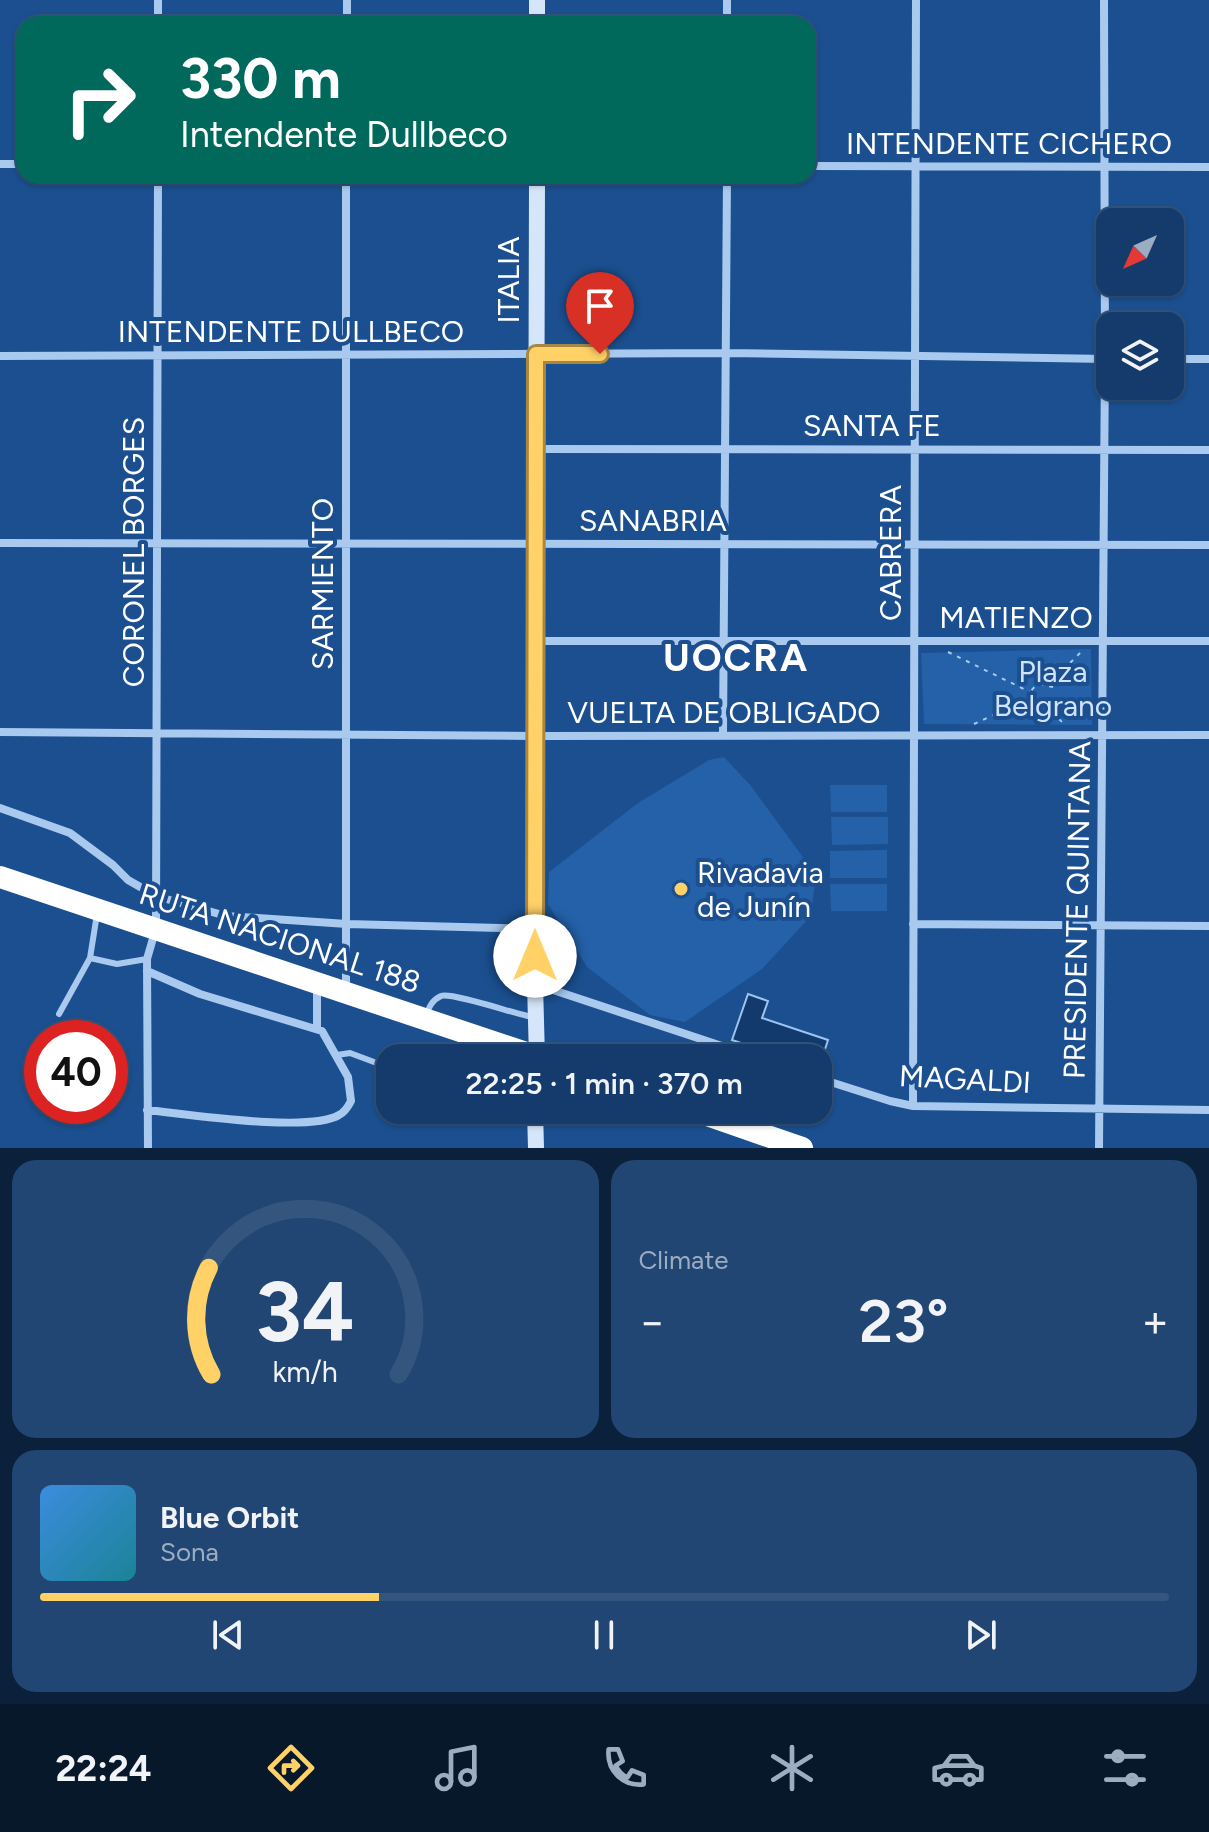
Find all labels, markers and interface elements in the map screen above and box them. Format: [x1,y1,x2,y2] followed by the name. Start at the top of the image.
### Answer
[180,45,341,112] text: 330 m
[48,48,152,152] icon: right
[180,113,508,156] text: Intendente Dullbeco
[846,125,1172,162] street label: INTENDENTE CICHERO
[1096,208,1184,296] north arrow
[1096,208,1184,400] map controls
[490,236,527,324] street label: ITALIA
[566,272,634,354] pin
[578,284,622,328] icon: arrive
[1096,312,1184,400] button: layers
[118,313,464,350] street label: INTENDENTE DULLBECO
[803,407,941,444] street label: SANTA FE
[115,417,152,687] street label: CORONEL BORGES
[872,484,909,621] street label: CABRERA
[304,498,341,670] street label: SARMIENTO
[579,502,728,539] street label: SANABRIA
[939,599,1093,636] street label: MATIENZO
[663,635,809,681] district label: UOCRA
[994,653,1112,724] park label: Plaza Belgrano
[567,694,881,731] street label: VUELTA DE OBLIGADO
[1056,740,1098,1079] street label: PRESIDENTE QUINTANA
[697,854,824,925] place label: Rivadavia de Junín
[135,875,425,1001] street label: RUTA NACIONAL 188
[672,880,690,898] marker: Rivadavia de Junín
[493,914,577,998] position arrow
[24,1020,128,1124] speed limit sign: 40
[898,1057,1032,1101] street label: MAGALDI
[465,1065,743,1102] text: 22:25 · 1 min · 370 m
[639,1244,728,1276] text: Climate
[256,1262,355,1362] text: 34
[859,1285,949,1357] text: 23°
[639,1295,666,1348] text: −
[1142,1295,1169,1348] text: +
[273,1355,338,1389] text: km/h
[160,1499,299,1536] text: Blue Orbit
[160,1536,219,1568] text: Sona
[206,1613,250,1657] icon: previous
[582,1613,626,1657] icon: pause
[959,1613,1003,1657] icon: next
[263,1740,319,1796] icon: directions
[430,1740,486,1796] icon: music
[597,1740,653,1796] icon: phone
[764,1740,820,1796] icon: climate
[930,1740,986,1796] icon: car
[1097,1740,1153,1796] icon: filters
[55,1747,152,1790] text: 22:24

